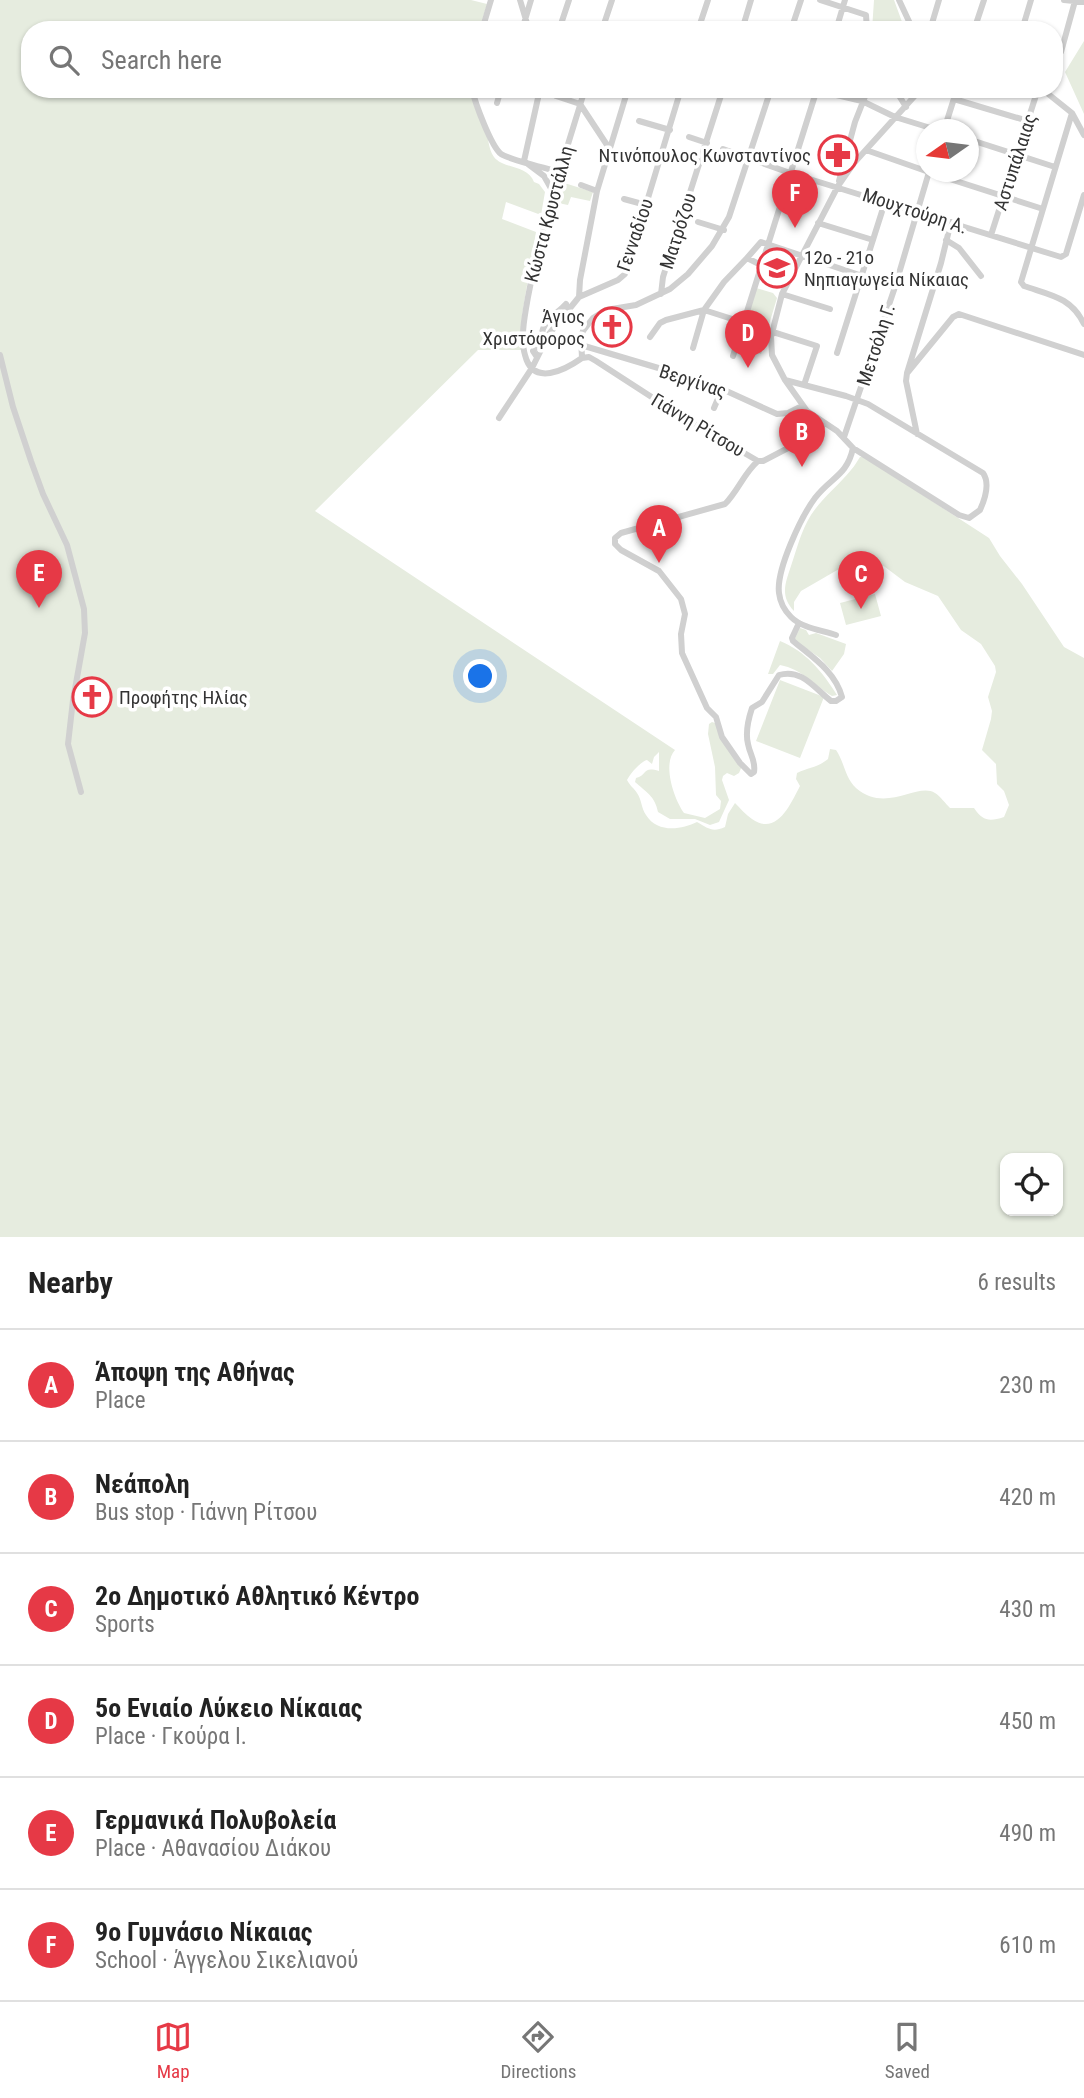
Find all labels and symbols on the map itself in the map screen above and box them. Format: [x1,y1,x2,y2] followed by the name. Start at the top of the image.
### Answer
[989,111,1041,213] street label: Αστυπάλαιας
[916,119,979,182] north arrow
[817,134,859,176] pharmacy icon: Ντινόπουλος Κωνσταντίνος
[520,143,578,285] street label: Κώστα Κρυστάλλη
[598,144,811,167] place label: Ντινόπουλος Κωνσταντίνος
[772,170,818,228] pin: F
[860,183,970,239] street label: Μουχτούρη Α.
[655,190,701,272] street label: Ματρόζου
[612,196,658,274] street label: Γενναδίου
[804,246,969,291] place label: 12ο - 21ο Νηπιαγωγεία Νίκαιας
[756,247,798,289] school or university icon: 12ο - 21ο Νηπιαγωγεία Νίκαιας
[852,301,900,389] street label: Μετσόλη Γ.
[483,305,585,350] place label: Άγιος Χριστόφορος
[591,306,633,348] church icon: Άγιος Χριστόφορος
[725,310,771,368] pin: D
[657,359,729,403] street label: Βεργίνας
[647,388,749,462] street label: Γιάννη Ρίτσου
[779,409,825,467] pin: B
[636,505,682,563] pin: A
[16,550,62,608] pin: E
[838,551,884,609] pin: C
[463,659,497,693] your location
[71,676,113,718] church icon: Προφήτης Ηλίας
[119,686,248,709] place label: Προφήτης Ηλίας

